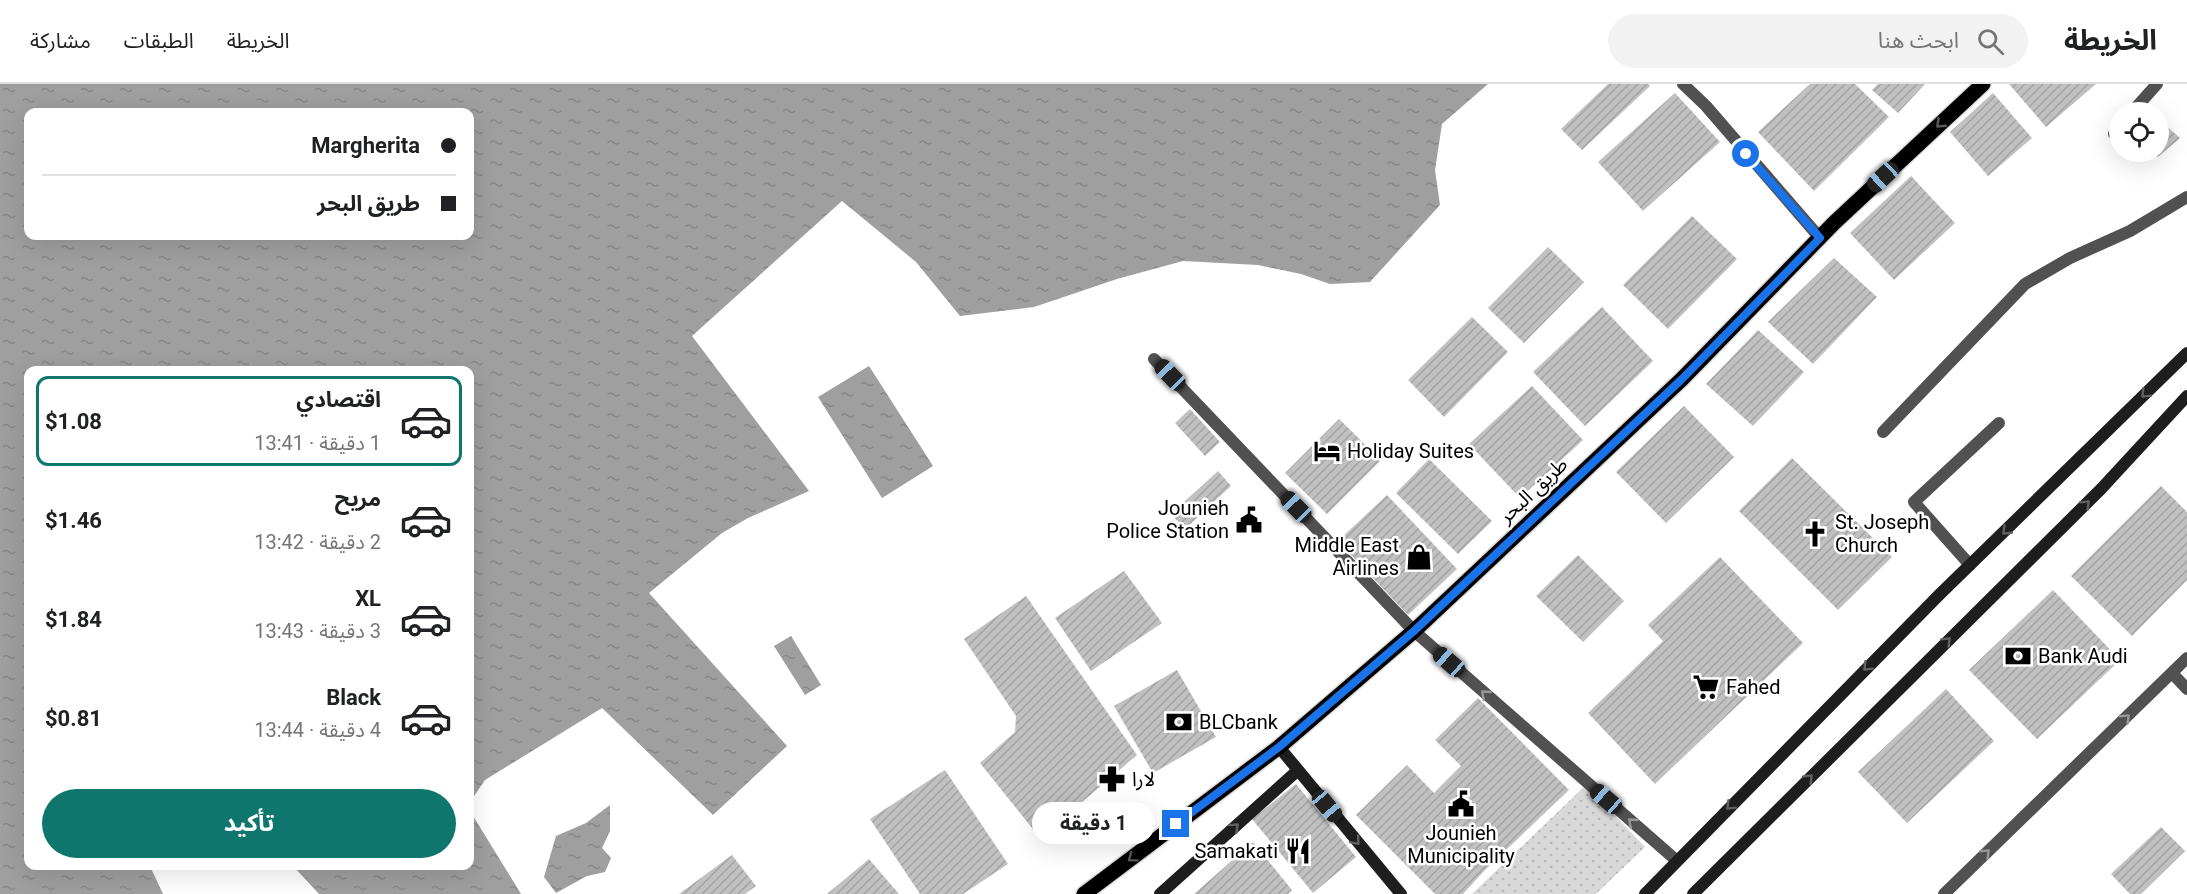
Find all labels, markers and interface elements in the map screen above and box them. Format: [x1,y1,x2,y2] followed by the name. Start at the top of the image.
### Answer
[1608,14,2028,68] search box
[2064,24,2157,57] text: الخريطة
[1974,25,2007,58] icon: search
[1878,28,1959,53] text: ابحث هنا
[30,29,91,53] text: مشاركة
[124,29,194,53] text: الطبقات
[227,29,290,53] text: الخريطة
[2109,102,2169,162] map controls
[2109,102,2169,162] button: locate
[1936,117,1947,128] one-way arrow
[311,133,420,158] text: Margherita
[1732,140,1759,167] route start
[1864,158,1902,196] car
[317,191,420,216] text: طريق البحر
[1151,356,1189,394] car
[296,387,381,412] text: اقتصادي
[2142,387,2153,398] one-way arrow
[399,394,453,448] icon: car
[45,409,102,434] text: $1.08
[254,431,381,455] text: 1 دقيقة · 13:41
[1312,436,1342,466] hotel icon: Holiday Suites
[1347,439,1474,463] place label: Holiday Suites
[1493,452,1573,529] street label: طريق البحر
[335,486,381,511] text: مريح
[1277,488,1315,526] car
[399,493,453,547] icon: car
[1106,496,1229,543] place label: Jounieh Police Station
[2078,500,2089,511] one-way arrow
[1234,505,1264,535] public building icon: Jounieh Police Station
[45,508,102,533] text: $1.46
[1835,510,1929,557] place label: St. Joseph Church
[1800,519,1830,549] church icon: St. Joseph Church
[2003,524,2013,535] one-way arrow
[254,530,381,554] text: 2 دقيقة · 13:42
[1295,533,1399,580] place label: Middle East Airlines
[1404,542,1434,572] shop icon: Middle East Airlines
[355,586,381,611] text: XL
[399,592,453,646] icon: car
[45,607,102,632] text: $1.84
[254,619,381,643] text: 3 دقيقة · 13:43
[1941,637,1951,648] one-way arrow
[2003,641,2033,671] bank icon: Bank Audi
[1430,643,1468,681] car
[2038,644,2128,668] place label: Bank Audi
[1864,660,1875,671] one-way arrow
[1691,672,1721,702] supermarket icon: Fahed
[1726,675,1781,699] place label: Fahed
[326,685,381,710] text: Black
[1481,690,1492,701] one-way arrow
[399,691,453,745] icon: car
[45,706,102,731] text: $0.81
[1164,707,1194,737] bank icon: BLCbank
[1199,710,1279,734] place label: BLCbank
[2119,714,2130,725] one-way arrow
[254,718,381,742] text: 4 دقيقة · 13:44
[1097,764,1127,794] pharmacy icon: لارا
[1132,767,1155,791] place label: لارا
[1802,775,1813,785] one-way arrow
[1587,780,1625,818] car
[1309,786,1345,826] car
[42,789,456,858] button: تأكيد
[1446,789,1476,819] public building icon: Jounieh Municipality
[1726,800,1737,810] one-way arrow
[1032,803,1155,845] callout: 1 دقيقة
[1162,810,1189,837] route end
[1060,811,1127,835] text: 1 دقيقة
[1628,818,1639,829] one-way arrow
[1407,821,1515,868] place label: Jounieh Municipality
[1228,823,1239,834] one-way arrow
[1349,834,1360,845] one-way arrow
[1283,836,1313,866] restaurant icon: Samakati
[1194,839,1278,863] place label: Samakati
[1978,850,1989,861] one-way arrow
[1127,851,1138,862] one-way arrow

